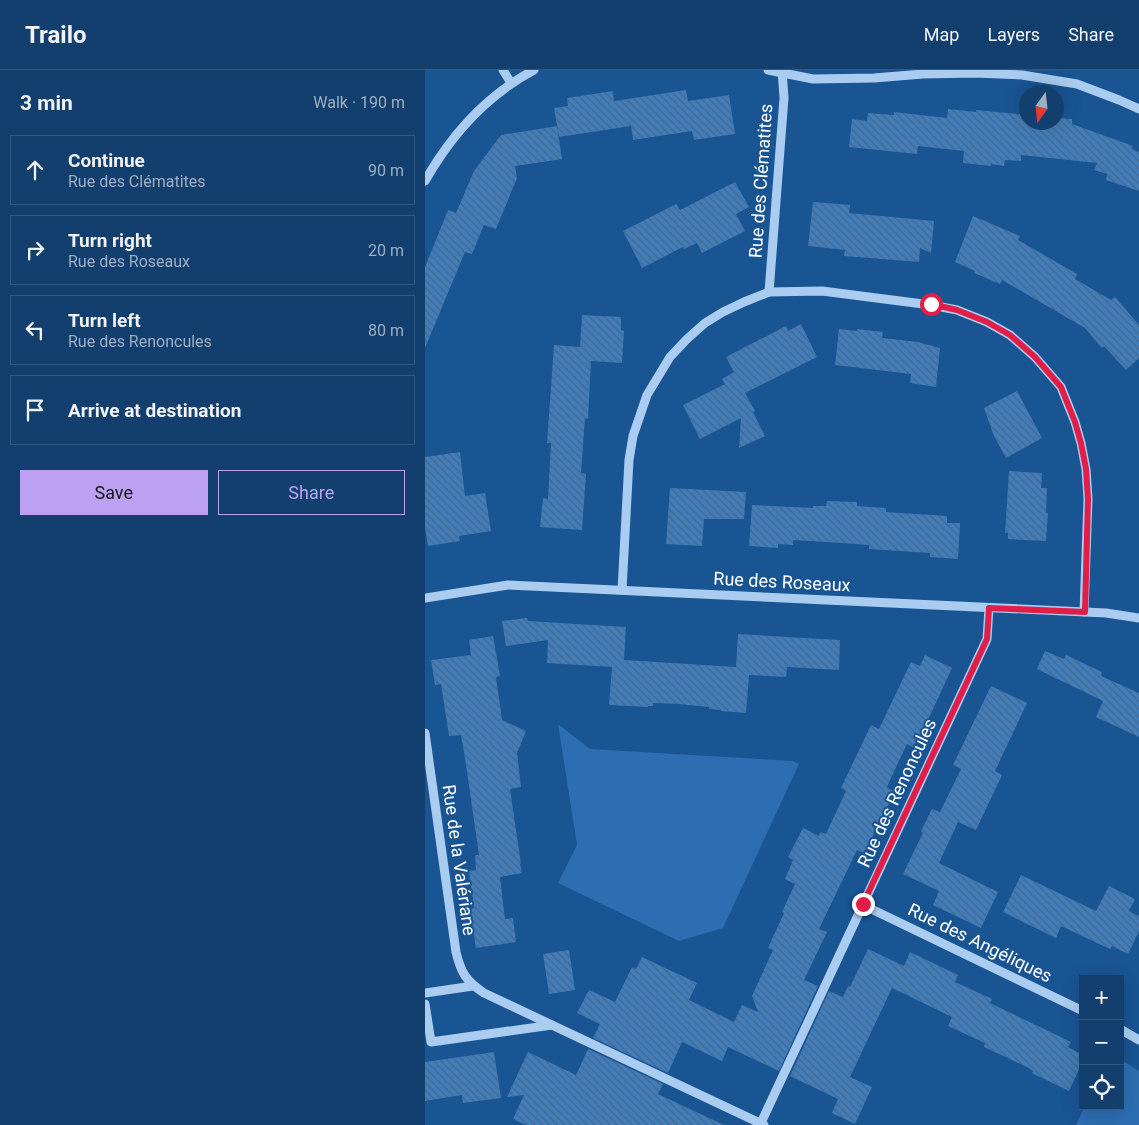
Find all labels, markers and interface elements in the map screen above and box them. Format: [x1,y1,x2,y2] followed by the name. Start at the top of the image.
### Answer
[25,21,87,49] text: Trailo
[924,24,959,45] text: Map
[987,24,1040,45] text: Layers
[1068,24,1114,45] text: Share
[1019,85,1064,130] north arrow
[20,91,73,115] text: 3 min
[313,93,405,112] text: Walk · 190 m
[745,103,776,259] street label: Rue des Clématites
[68,149,145,172] text: Continue
[21,156,49,184] icon: ahead
[368,161,404,180] text: 90 m
[68,172,206,191] text: Rue des Clématites
[68,229,152,252] text: Turn right
[21,236,49,264] icon: right
[368,241,404,260] text: 20 m
[68,252,190,271] text: Rue des Roseaux
[920,293,943,316] route start
[68,309,141,332] text: Turn left
[21,316,49,344] icon: left
[368,321,404,340] text: 80 m
[68,332,212,351] text: Rue des Renoncules
[21,396,49,424] icon: arrive
[68,399,241,422] text: Arrive at destination
[20,470,208,515] button: Save
[218,470,405,515] button: Share
[713,567,851,596] street label: Rue des Roseaux
[853,715,940,871] street label: Rue des Renoncules
[438,783,480,937] street label: Rue de la Valériane
[852,893,875,916] route end
[905,899,1056,987] street label: Rue des Angéliques
[1079,975,1124,1110] map controls
[1079,975,1124,1020] button: +
[1079,1020,1124,1065] button: −
[1079,1065,1124,1110] button: locate

